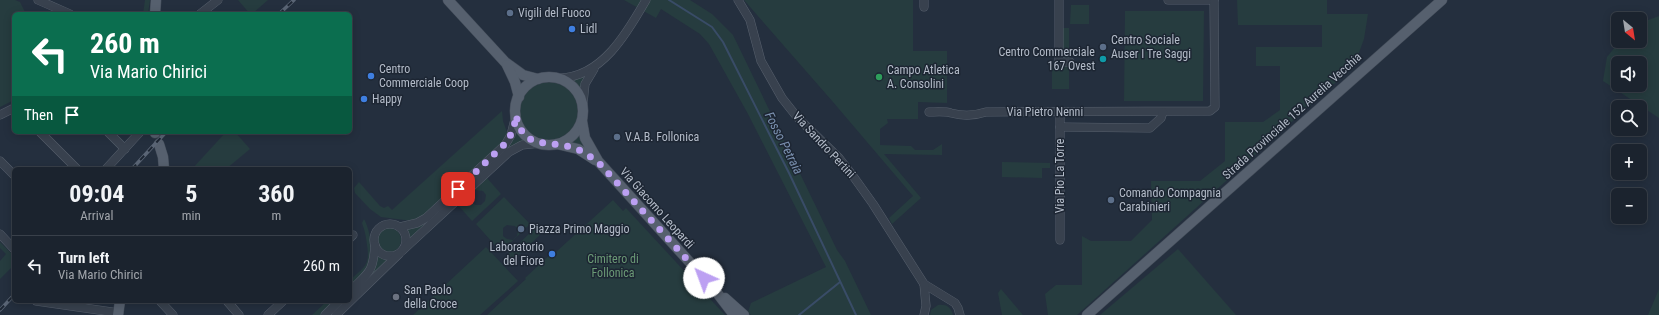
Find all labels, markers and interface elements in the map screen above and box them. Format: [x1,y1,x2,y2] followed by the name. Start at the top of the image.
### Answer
[518,6,591,20] place label: Vigili del Fuoco
[505,8,515,18] marker: Vigili del Fuoco
[1611,12,1647,48] north arrow
[1611,12,1647,224] map controls
[580,22,597,36] place label: Lidl
[567,24,577,34] marker: Lidl
[90,27,160,60] text: 260 m
[24,28,76,80] icon: left
[1111,33,1191,61] place label: Centro Sociale Auser I Tre Saggi
[1098,42,1108,52] marker: Centro Sociale Auser I Tre Saggi
[998,45,1095,73] place label: Centro Commerciale 167 Ovest
[1220,50,1365,182] street label: Strada Provinciale 152 Aurelia Vecchia
[1098,54,1108,64] marker: Centro Commerciale 167 Ovest
[1611,56,1647,92] button: sound
[90,61,207,82] text: Via Mario Chirici
[379,62,469,90] place label: Centro Commerciale Coop
[887,63,960,91] place label: Campo Atletica A. Consolini
[366,71,376,81] marker: Centro Commerciale Coop
[874,72,884,82] marker: Campo Atletica A. Consolini
[372,92,402,106] place label: Happy
[359,94,369,104] marker: Happy
[1611,100,1647,136] button: search
[61,104,83,126] icon: arrive
[1007,105,1083,119] street label: Via Pietro Nenni
[24,106,53,124] text: Then
[762,109,806,177] water label: Fosso Petraia
[790,109,858,181] street label: Via Sandro Pertini
[625,130,699,144] place label: V.A.B. Follonica
[612,132,622,142] marker: V.A.B. Follonica
[1053,138,1067,213] street label: Via Pio La Torre
[1611,144,1647,180] button: +
[617,165,697,251] street label: Via Giacomo Leopardi
[441,172,475,206] pin
[447,178,469,200] icon: arrive
[69,180,124,208] text: 09:04
[185,180,197,208] text: 5
[258,180,295,208] text: 360
[1119,186,1221,214] place label: Comando Compagnia Carabinieri
[1611,188,1647,224] button: −
[1106,195,1116,205] marker: Comando Compagnia Carabinieri
[80,208,113,223] text: Arrival
[182,208,201,223] text: min
[272,208,281,223] text: m
[529,222,630,236] place label: Piazza Primo Maggio
[516,224,526,234] marker: Piazza Primo Maggio
[490,240,544,268] place label: Laboratorio del Fiore
[58,249,109,267] text: Turn left
[547,249,557,259] marker: Laboratorio del Fiore
[587,252,639,280] park label: Cimitero di Follonica
[24,255,46,277] icon: left
[303,257,340,275] text: 260 m
[683,257,725,299] position arrow
[58,267,143,282] text: Via Mario Chirici
[404,283,457,311] place label: San Paolo della Croce
[391,292,401,302] marker: San Paolo della Croce

